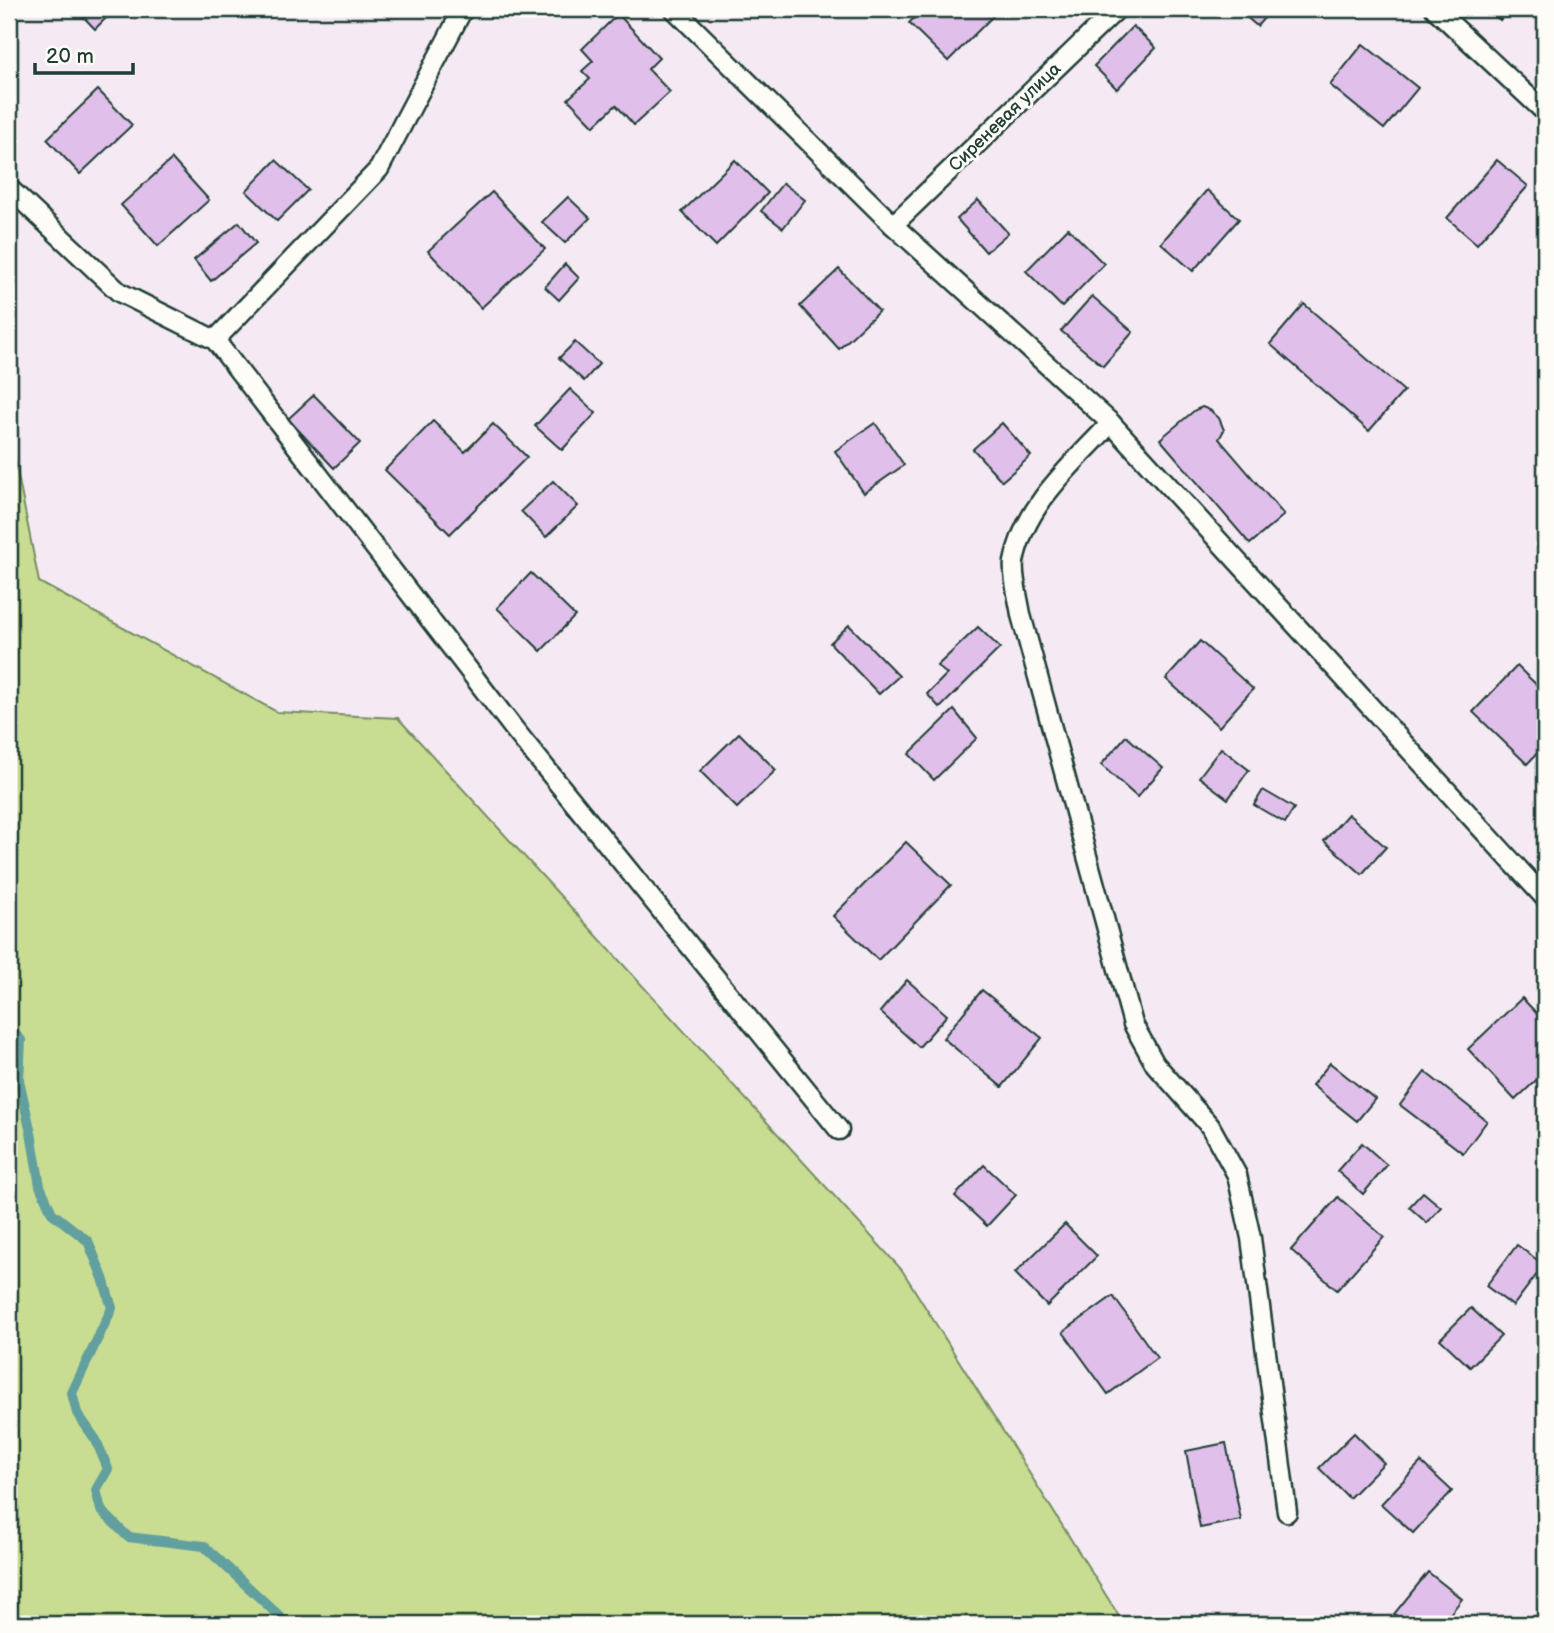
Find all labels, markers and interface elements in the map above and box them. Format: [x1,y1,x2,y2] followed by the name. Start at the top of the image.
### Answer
[35,32,133,76] scale bar
[46,44,94,69] text: 20 m
[945,58,1066,176] street label: Сиреневая улица

